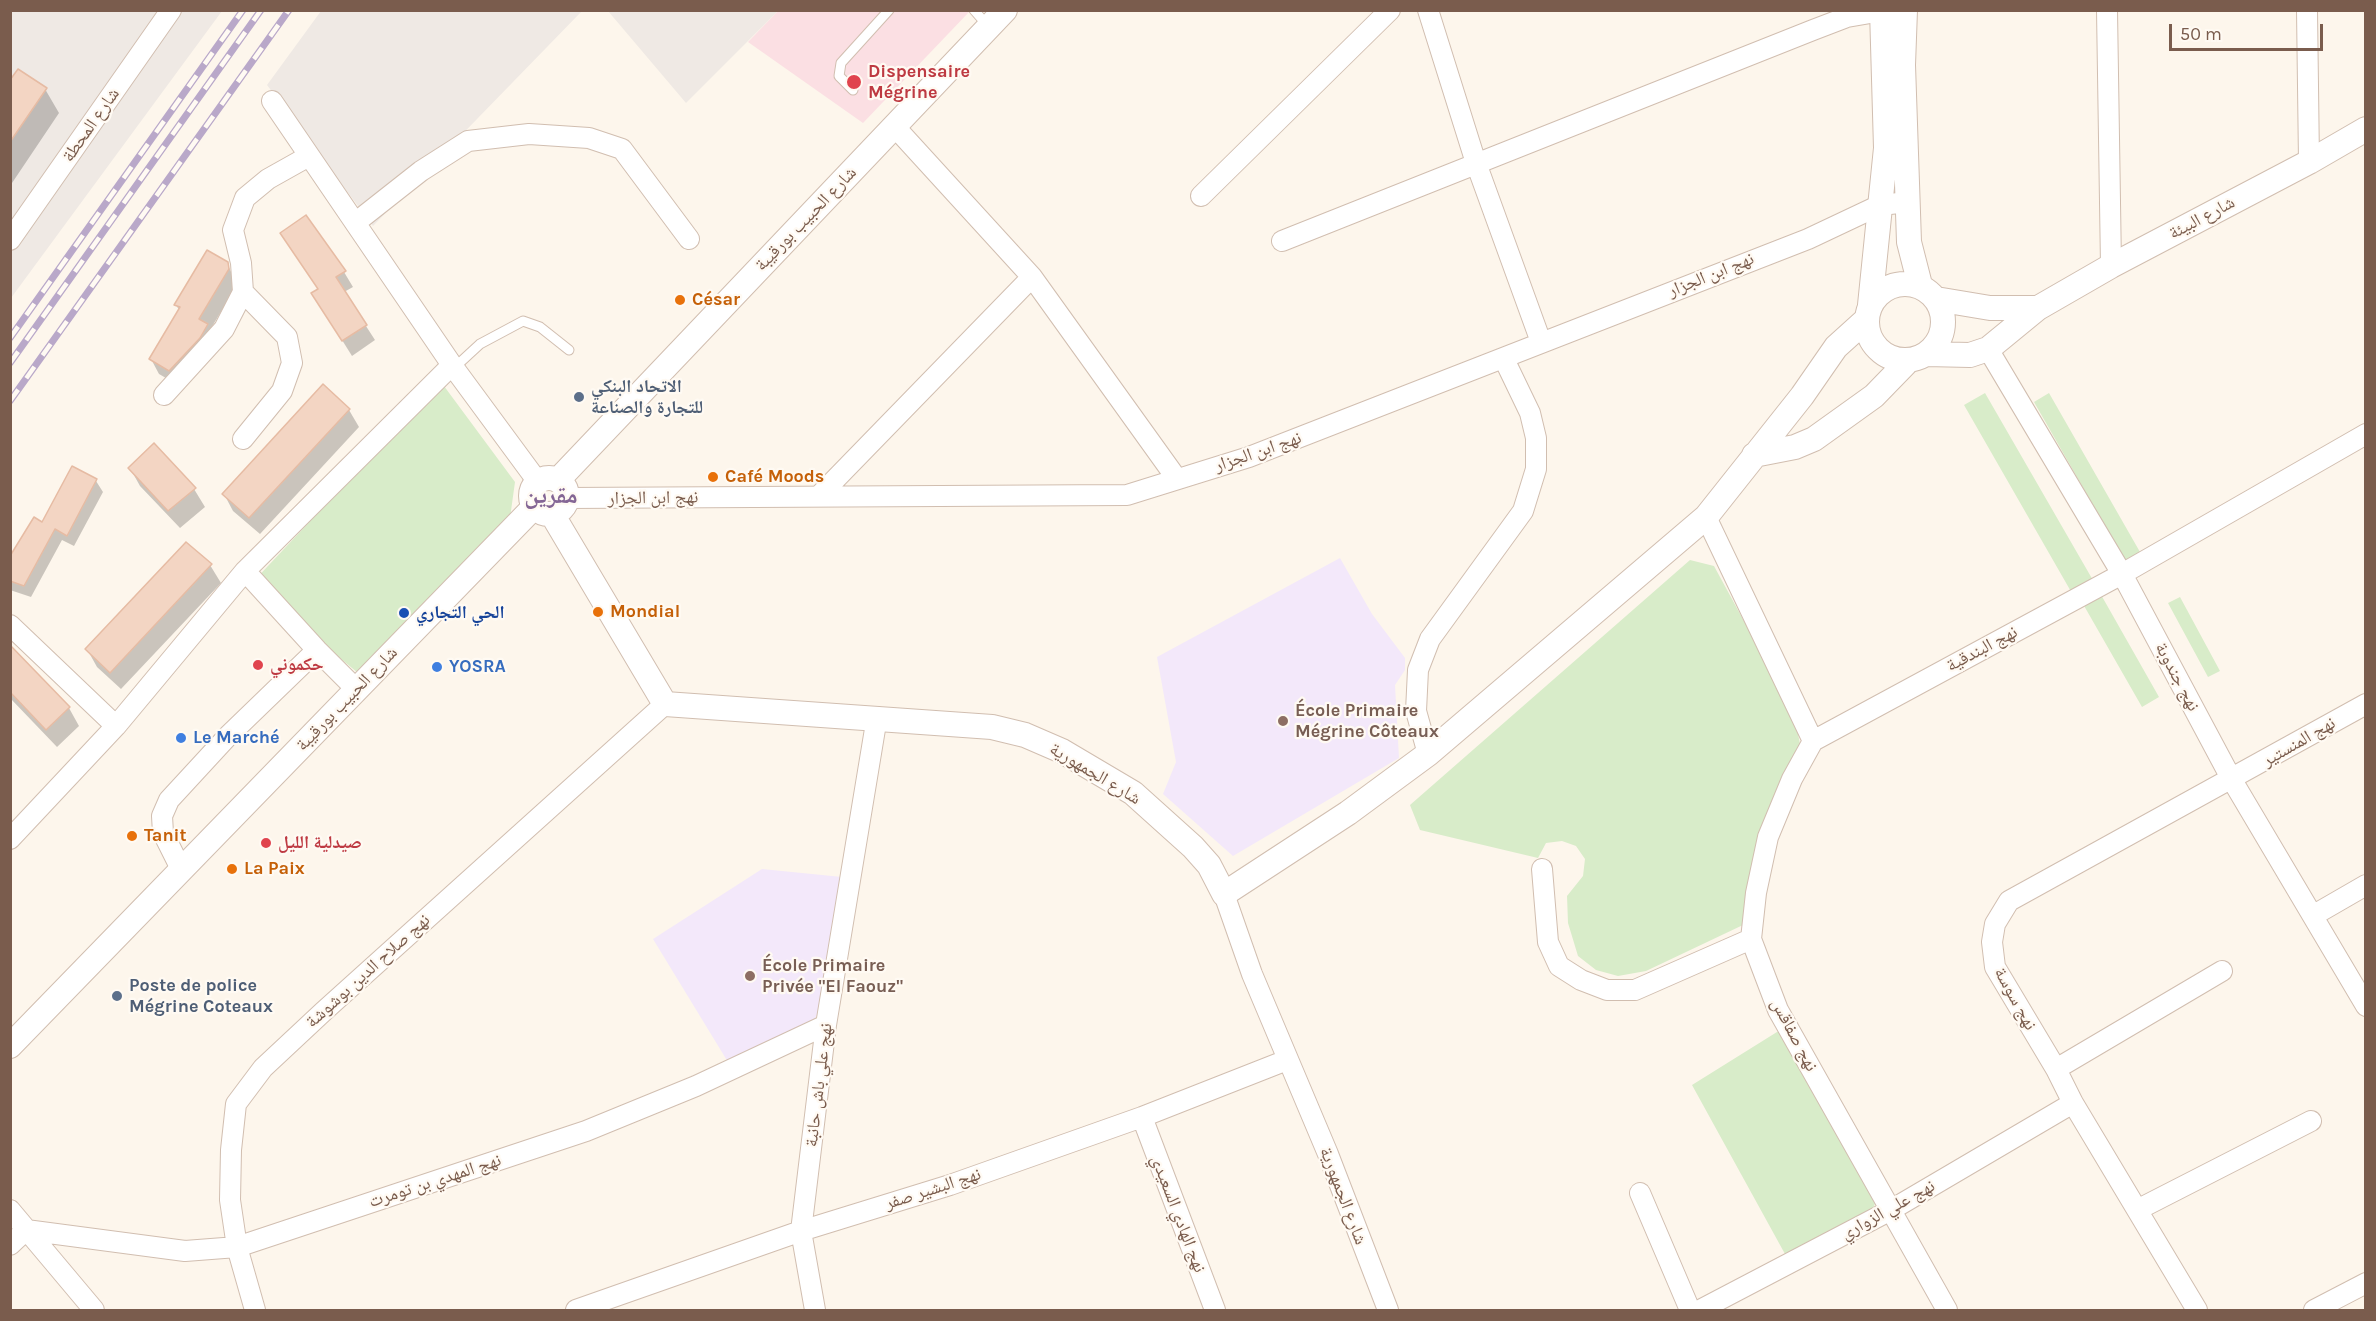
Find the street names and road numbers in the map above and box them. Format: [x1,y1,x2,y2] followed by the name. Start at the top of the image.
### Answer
[58,84,124,166] street label: شارع المحطة
[751,162,861,276] street label: شارع الحبيب بورقيبة
[2165,192,2239,244] street label: شارع البيئة
[1665,248,1757,302] street label: نهج ابن الجزار
[1212,427,1304,477] street label: نهج ابن الجزار
[607,486,699,510] street label: نهج ابن الجزار
[1943,621,2021,677] street label: نهج البندقية
[2150,639,2204,715] street label: نهج جندوبة
[292,642,402,756] street label: شارع الحبيب بورقيبة
[2259,712,2339,772] street label: نهج المنستير
[1045,738,1145,810] street label: شارع الجمهورية
[301,909,435,1033] street label: نهج صلاح الدين بوشوشة
[1989,964,2041,1034] street label: نهج سوسة
[1766,995,1822,1075] street label: نهج صفاقس
[801,1022,837,1148] street label: نهج علي باش حانبة
[1315,1144,1371,1248] street label: شارع الجمهورية
[366,1149,504,1213] street label: نهج المهدي بن تومرت
[1146,1152,1210,1276] street label: نهج الهادي السعيدي
[882,1163,984,1215] street label: نهج البشير صفر
[1837,1175,1939,1245] street label: نهج علي الزواري

